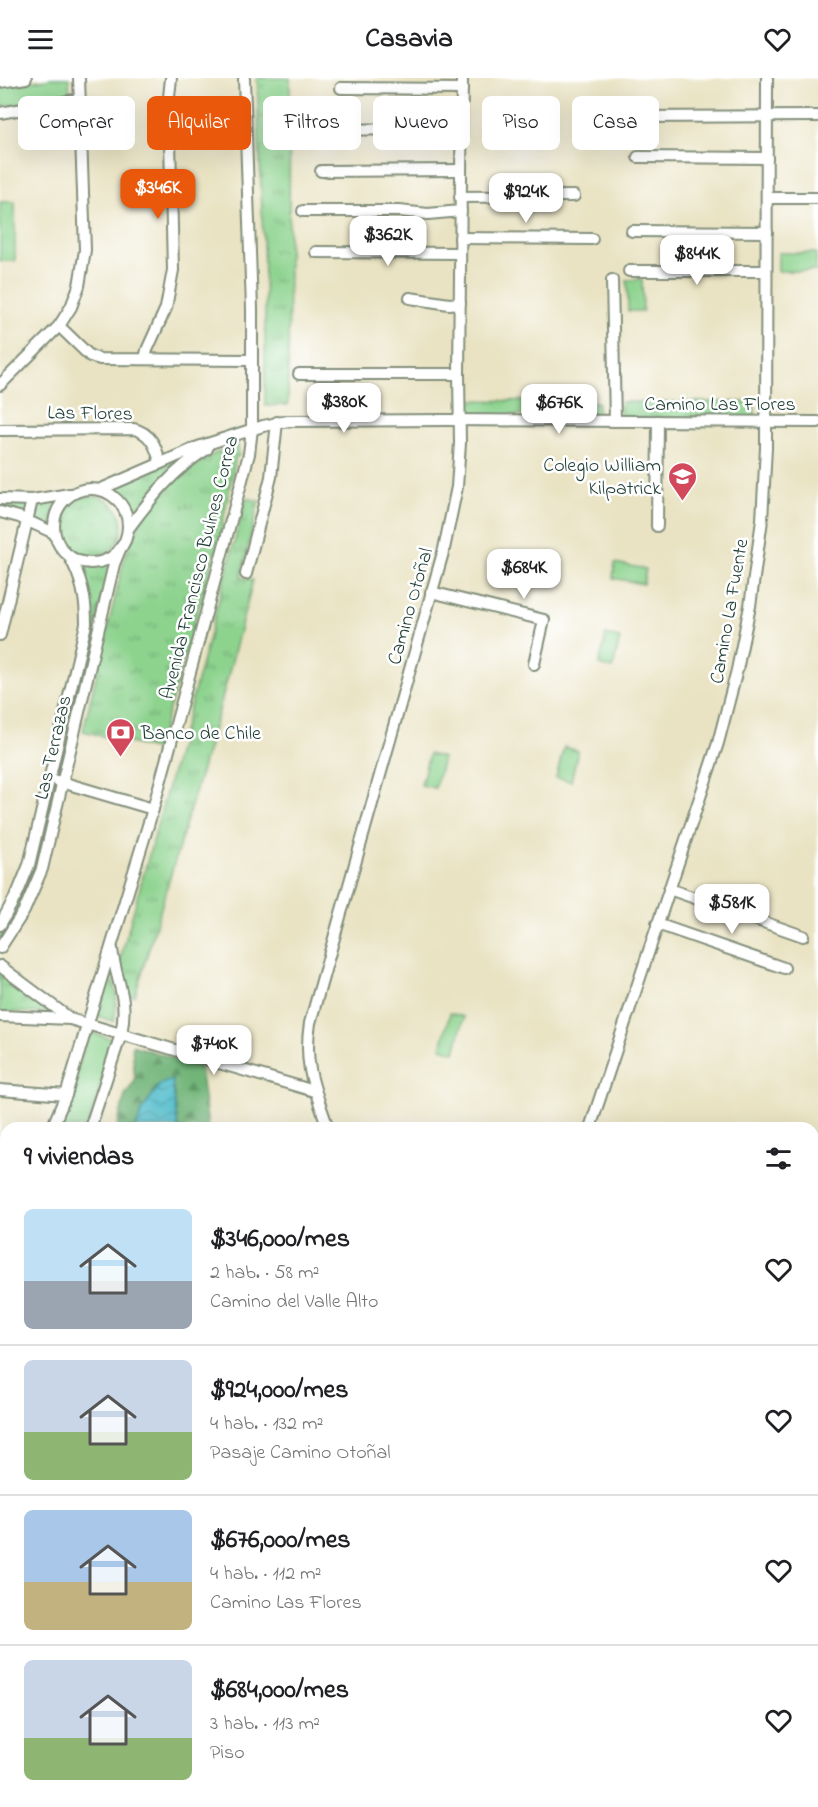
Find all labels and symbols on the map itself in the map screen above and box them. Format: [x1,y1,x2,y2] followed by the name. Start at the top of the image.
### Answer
[116,169,200,220] pin: $346K
[484,173,568,224] pin: $924K
[346,216,430,267] pin: $362K
[655,235,739,286] pin: $844K
[302,383,386,434] pin: $380K
[517,384,601,435] pin: $676K
[644,391,796,420] street label: Camino Las Flores
[47,399,133,430] street label: Las Flores
[154,433,247,703] street label: Avenida Francisco Bulnes Correa
[543,452,661,504] place label: Colegio William Kilpatrick
[666,460,698,502] school or university icon: Colegio William Kilpatrick
[703,537,757,686] street label: Camino La Fuente
[381,545,442,669] street label: Camino Otoñal
[482,549,566,600] pin: $684K
[28,692,81,803] street label: Las Terrazas
[104,716,136,758] bank icon: Banco de Chile
[140,720,261,749] place label: Banco de Chile
[690,884,774,935] pin: $581K
[172,1025,256,1076] pin: $740K

